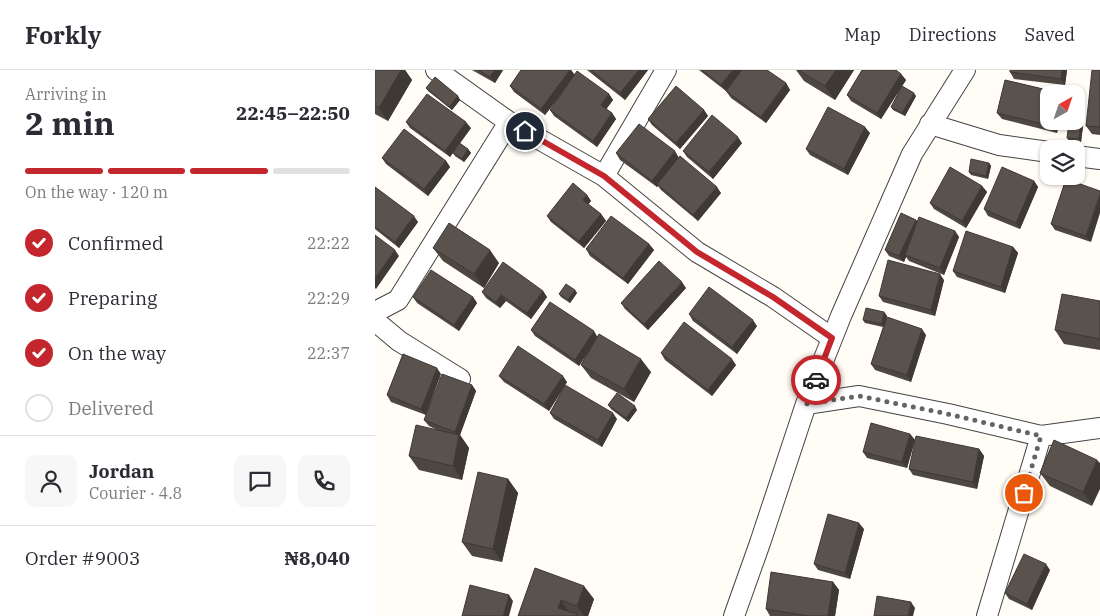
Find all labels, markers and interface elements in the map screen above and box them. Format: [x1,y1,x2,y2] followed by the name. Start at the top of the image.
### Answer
[25,19,101,51] text: Forkly
[844,23,881,46] text: Map
[909,23,997,46] text: Directions
[1025,23,1075,46] text: Saved
[25,84,107,104] text: Arriving in
[1040,85,1085,130] north arrow
[1040,85,1085,185] map controls
[236,101,350,125] text: 22:45–22:50
[25,102,115,144] text: 2 min
[504,110,546,152] pin
[511,117,539,145] icon: home
[1040,140,1085,185] button: layers
[25,182,168,202] text: On the way · 120 m
[25,229,53,257] icon: check
[68,231,163,255] text: Confirmed
[307,233,350,253] text: 22:22
[25,284,53,312] icon: check
[68,286,157,310] text: Preparing
[307,288,350,308] text: 22:29
[25,339,53,367] icon: check
[68,341,166,365] text: On the way
[307,343,350,363] text: 22:37
[791,355,841,405] courier
[802,366,830,394] icon: car
[68,396,154,420] text: Delivered
[25,455,77,507] button: person
[234,455,286,507] button: chat
[298,455,350,507] button: phone
[89,459,154,483] text: Jordan
[1003,472,1045,514] pin
[1010,479,1038,507] icon: bag
[89,483,182,503] text: Courier · 4.8
[25,546,140,570] text: Order #9003
[284,546,350,570] text: ₦8,040

